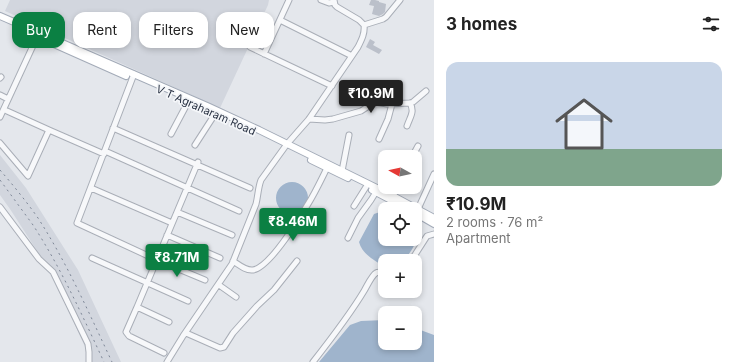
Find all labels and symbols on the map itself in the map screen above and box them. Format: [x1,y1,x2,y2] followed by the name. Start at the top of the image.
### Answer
[338,80,404,114] pin: ₹10.9M
[154,82,258,138] street label: V T Agraharam Road
[378,150,422,194] north arrow
[260,208,326,242] pin: ₹8.46M
[144,244,210,278] pin: ₹8.71M

